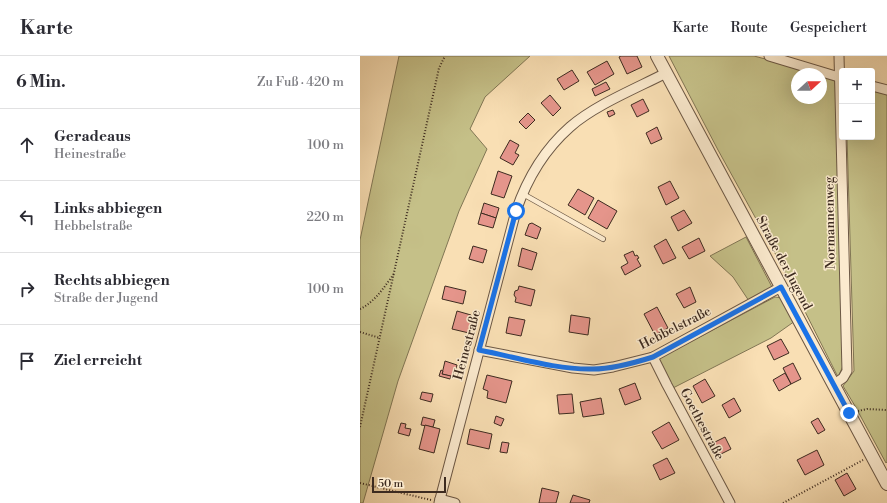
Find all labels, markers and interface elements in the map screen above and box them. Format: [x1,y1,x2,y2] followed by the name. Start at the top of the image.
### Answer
[20,16,73,40] text: Karte
[672,19,709,37] text: Karte
[731,19,768,37] text: Route
[790,19,867,37] text: Gespeichert
[791,68,827,104] north arrow
[839,68,875,140] map controls
[839,68,875,104] button: +
[16,71,66,93] text: 6 Min.
[257,74,344,90] text: Zu Fuß · 420 m
[839,104,875,140] button: −
[54,127,131,146] text: Geradeaus
[16,134,38,156] icon: ahead
[308,137,344,153] text: 100 m
[54,146,126,162] text: Heinestraße
[821,176,839,269] street label: Normannenweg
[54,199,162,218] text: Links abbiegen
[507,202,525,220] route start
[16,206,38,228] icon: left
[306,209,344,225] text: 220 m
[752,213,816,313] street label: Straße der Jugend
[54,218,133,234] text: Hebbelstraße
[54,271,170,290] text: Rechts abbiegen
[16,278,38,300] icon: right
[308,281,344,297] text: 100 m
[54,290,158,306] text: Straße der Jugend
[636,303,714,353] street label: Hebbelstraße
[450,308,484,382] street label: Heinestraße
[16,350,38,372] icon: arrive
[54,351,142,370] text: Ziel erreicht
[676,385,728,463] street label: Goethestraße
[840,404,858,422] route end
[372,475,446,494] scale bar
[378,477,403,491] text: 50 m

